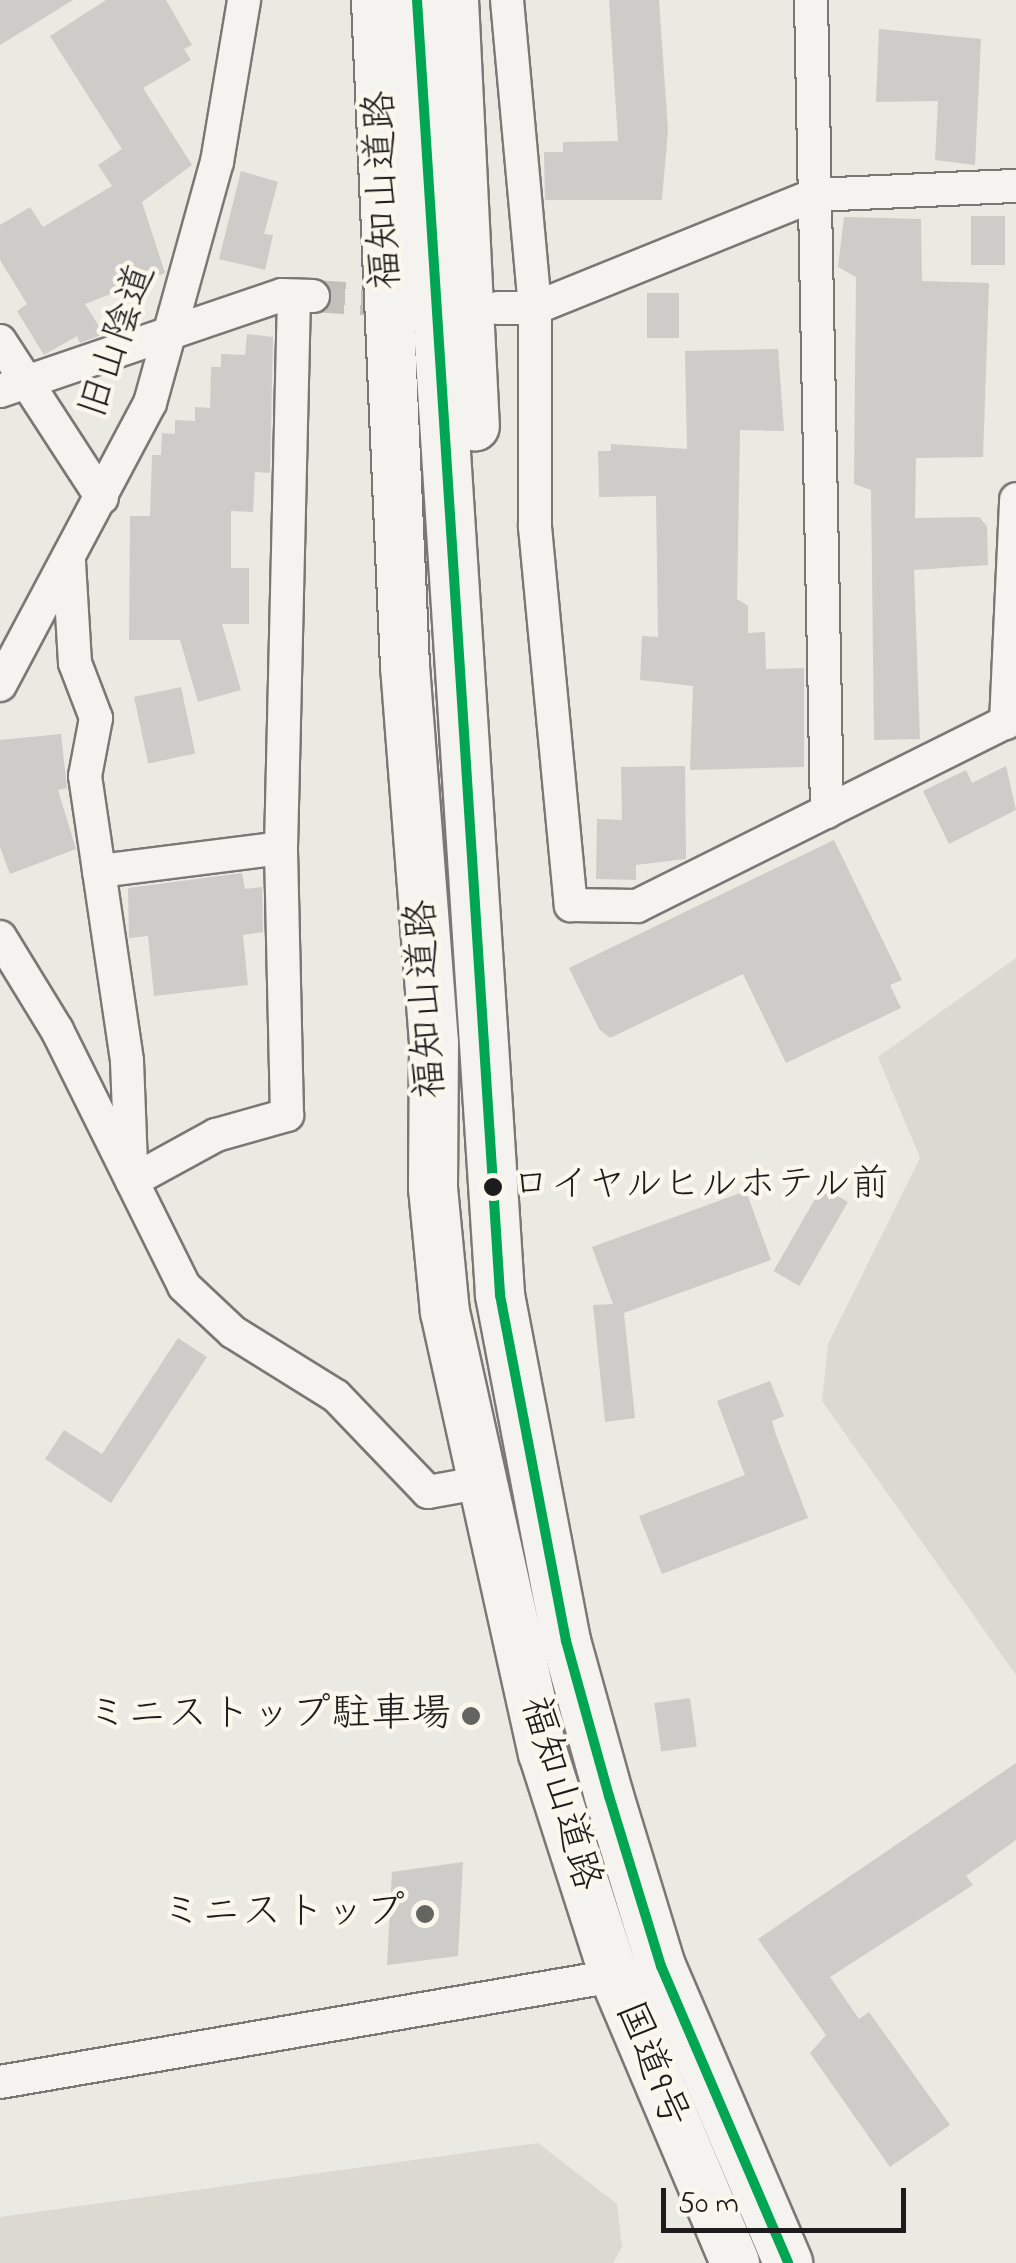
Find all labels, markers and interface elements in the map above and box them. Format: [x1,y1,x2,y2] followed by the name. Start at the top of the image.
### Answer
[358,89,412,291] street label: 福知山道路
[70,259,168,425] street label: 旧山陰道
[399,898,457,1100] street label: 福知山道路
[512,1164,892,1210] place label: ロイヤルヒルホテル前
[483,1177,503,1197] marker: ロイヤルヒルホテル前
[508,1691,610,1897] street label: 福知山道路
[91,1692,451,1740] place label: ミニストップ駐車場
[460,1705,482,1727] marker: ミニストップ駐車場
[165,1890,405,1938] place label: ミニストップ
[414,1903,436,1925] marker: ミニストップ
[603,1995,697,2135] street label: 国道9号
[666,2168,911,2230] scale bar
[678,2183,739,2227] text: 50 m

